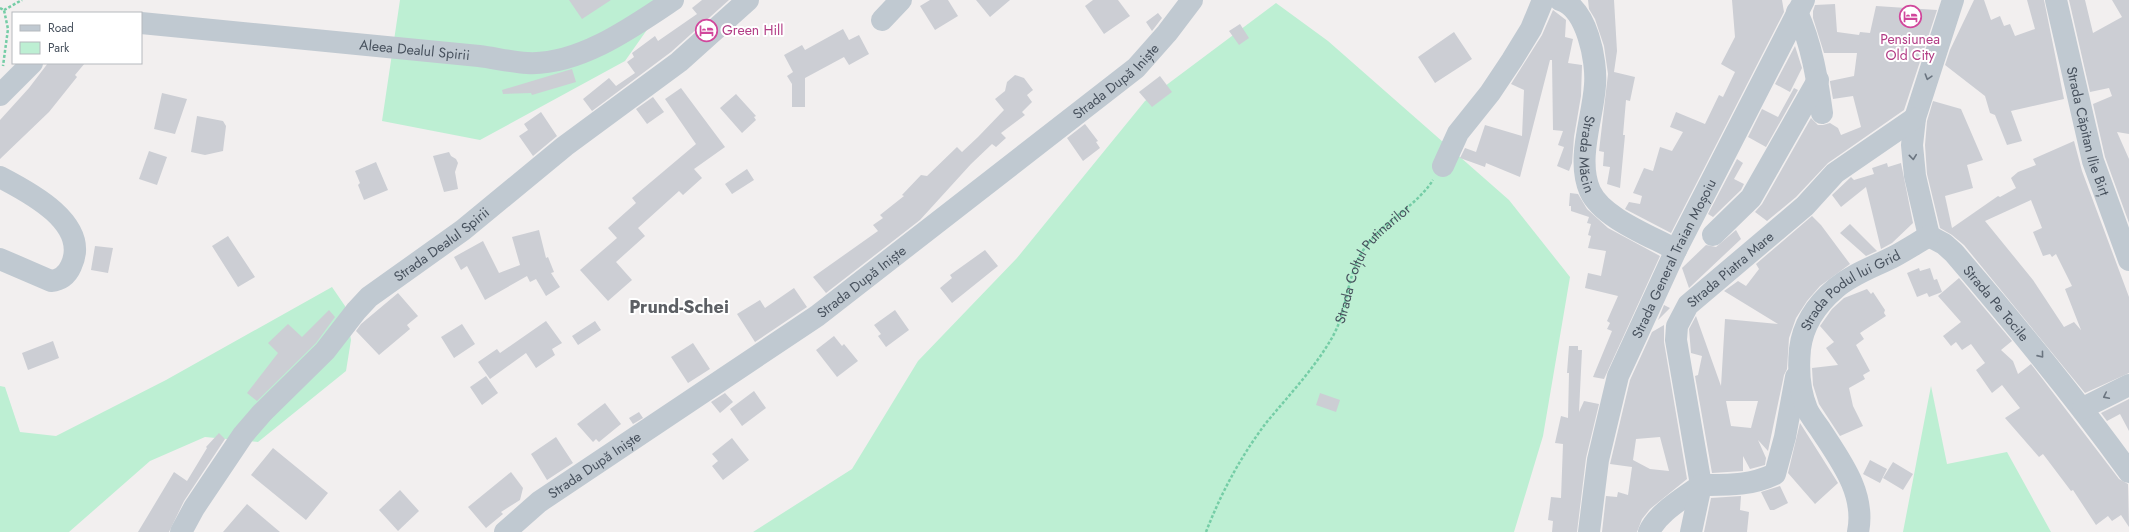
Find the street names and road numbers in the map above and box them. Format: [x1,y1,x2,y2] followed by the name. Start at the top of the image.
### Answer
[359,34,471,65] street label: Aleea Dealul Spirii
[1068,39,1163,124] street label: Strada După Iniște
[2062,65,2115,199] street label: Strada Căpitan Ilie Birț
[1574,114,1600,196] street label: Strada Măcin
[1627,175,1721,342] street label: Strada General Traian Moșoiu
[1329,199,1415,326] street label: Strada Colțul Putinarilor
[390,202,494,286] street label: Strada Dealul Spirii
[1682,227,1778,312] street label: Strada Piatra Mare
[813,240,910,323] street label: Strada După Iniște
[1795,245,1904,334] street label: Strada Podul lui Grid
[1959,261,2034,345] street label: Strada Pe Tocile
[544,427,645,503] street label: Strada După Iniște

